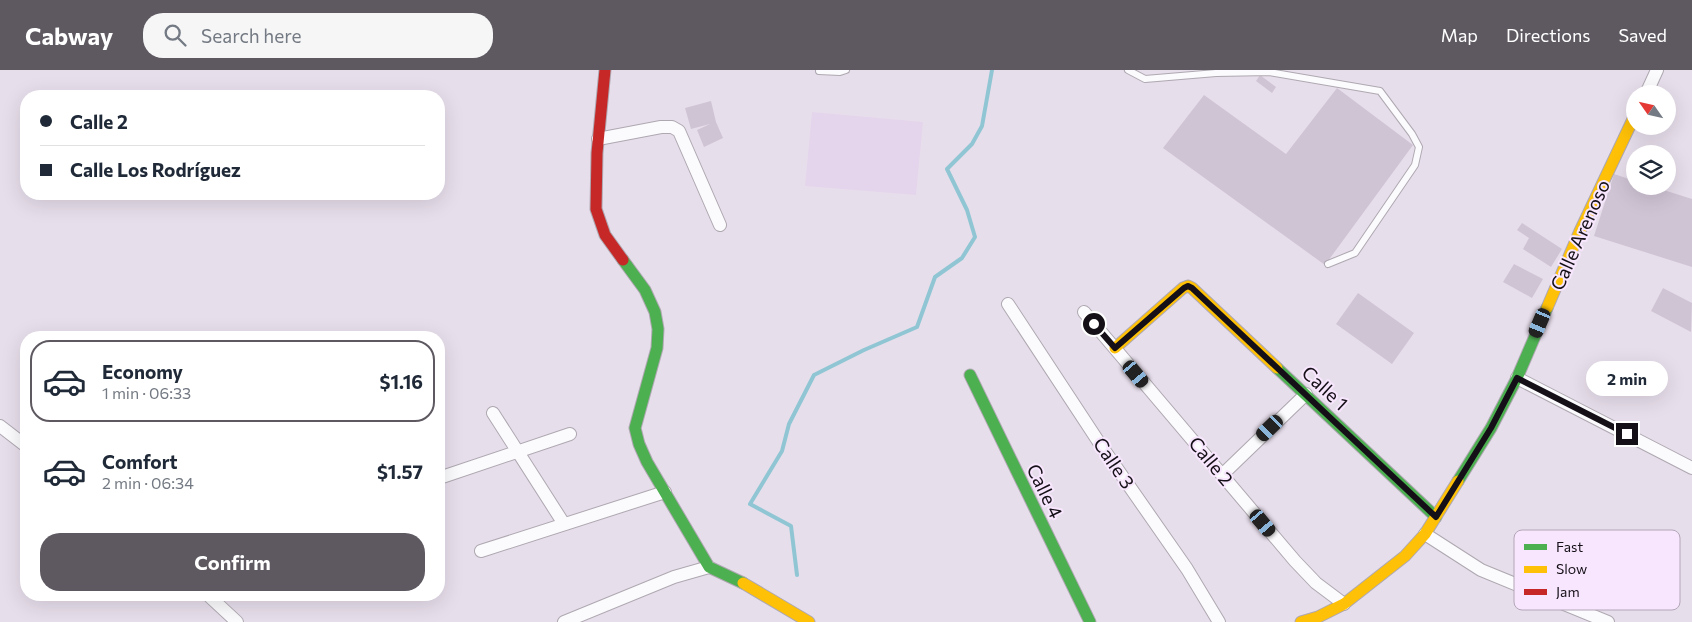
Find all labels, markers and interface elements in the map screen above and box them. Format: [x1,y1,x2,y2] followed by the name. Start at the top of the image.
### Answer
[143,13,493,58] search box
[25,21,113,50] text: Cabway
[161,21,189,49] icon: search
[201,24,302,47] text: Search here
[1441,24,1478,46] text: Map
[1506,24,1590,46] text: Directions
[1618,24,1667,46] text: Saved
[1626,85,1676,135] north arrow
[1626,85,1676,195] map controls
[70,110,128,133] text: Calle 2
[1626,145,1676,195] button: layers
[70,158,241,181] text: Calle Los Rodríguez
[1545,176,1614,294] street label: Calle Arenoso
[1527,306,1552,340] car
[1083,313,1105,335] route start
[1120,358,1151,390] car
[42,359,87,404] icon: car
[102,360,183,383] text: Economy
[1298,361,1353,415] street label: Calle 1
[1586,362,1668,396] callout: 2 min
[1607,369,1647,388] text: 2 min
[380,370,423,393] text: $1.16
[102,383,191,402] text: 1 min · 06:33
[1254,412,1286,444] car
[1616,423,1638,445] route end
[1184,432,1238,490] street label: Calle 2
[1089,433,1140,493] street label: Calle 3
[42,449,87,494] icon: car
[102,450,178,473] text: Comfort
[377,460,423,483] text: $1.57
[1022,460,1068,522] street label: Calle 4
[102,473,194,492] text: 2 min · 06:34
[1247,507,1278,539] car
[1514,530,1680,610] legend
[40,533,425,591] button: Confirm
[1556,538,1583,555] text: Fast
[1556,560,1587,577] text: Slow
[1556,583,1580,600] text: Jam

